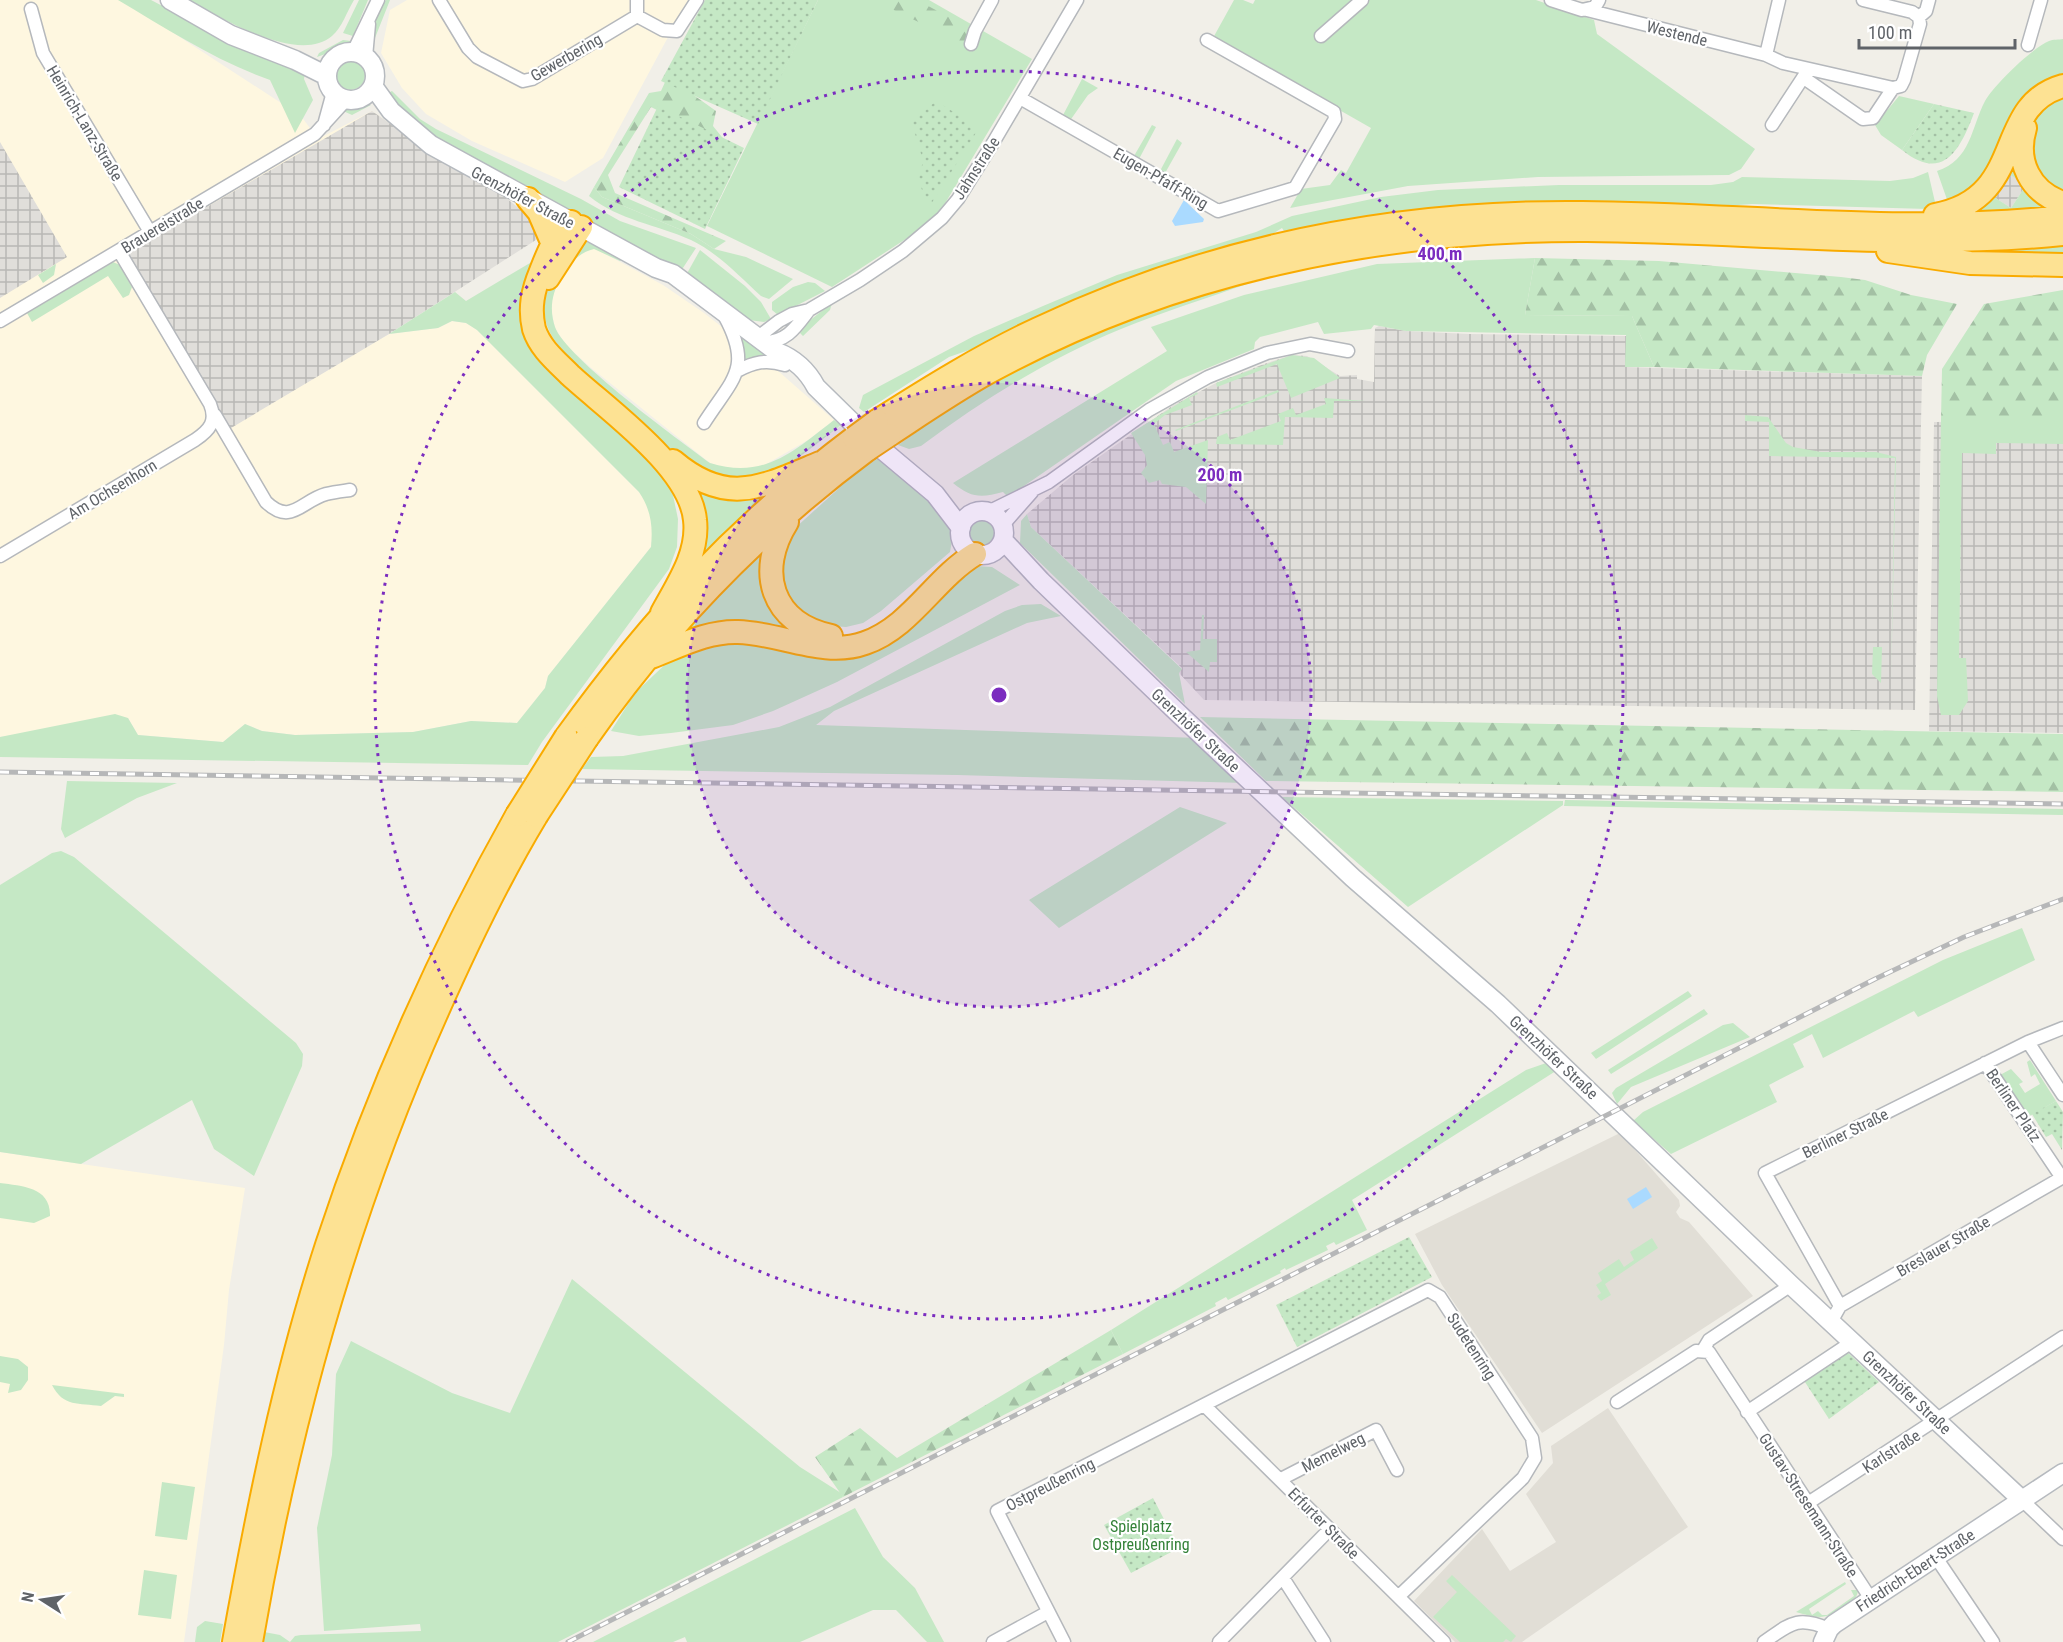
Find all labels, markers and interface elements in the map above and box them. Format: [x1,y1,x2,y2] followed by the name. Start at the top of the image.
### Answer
[1859,12,2015,50] scale bar
[1644,17,1709,50] street label: Westende
[1868,22,1912,43] text: 100 m
[527,29,605,85] street label: Gewerbering
[43,62,127,185] street label: Heinrich-Lanz-Straße
[949,133,1004,203] street label: Jahnstraße
[1110,144,1211,213] street label: Eugen-Pfaff-Ring
[468,162,578,233] street label: Grenzhöfer Straße
[118,194,207,257] street label: Brauereistraße
[1418,243,1462,264] text: 400 m
[64,455,160,523] street label: Am Ochsenhorn
[1198,464,1242,485] text: 200 m
[1147,684,1244,776] street label: Grenzhöfer Straße
[989,685,1009,705] centre of rings
[1505,1011,1602,1103] street label: Grenzhöfer Straße
[1982,1065,2045,1146] street label: Berliner Platz
[1799,1104,1891,1162] street label: Berliner Straße
[1893,1212,1993,1281] street label: Breslauer Straße
[1443,1309,1500,1383] street label: Sudetenring
[1858,1346,1955,1438] street label: Grenzhöfer Straße
[1859,1426,1924,1477] street label: Karlstraße
[1298,1428,1368,1476] street label: Memelweg
[1755,1430,1862,1581] street label: Gustav-Stresemann-Straße
[1003,1454,1098,1515] street label: Ostpreußenring
[1284,1484,1363,1563] street label: Erfurter Straße
[1092,1517,1190,1554] park label: Spielplatz Ostpreußenring
[1852,1525,1978,1616] street label: Friedrich-Ebert-Straße
[12,1570,72,1630] north arrow
[18,1590,38,1604] text: N

